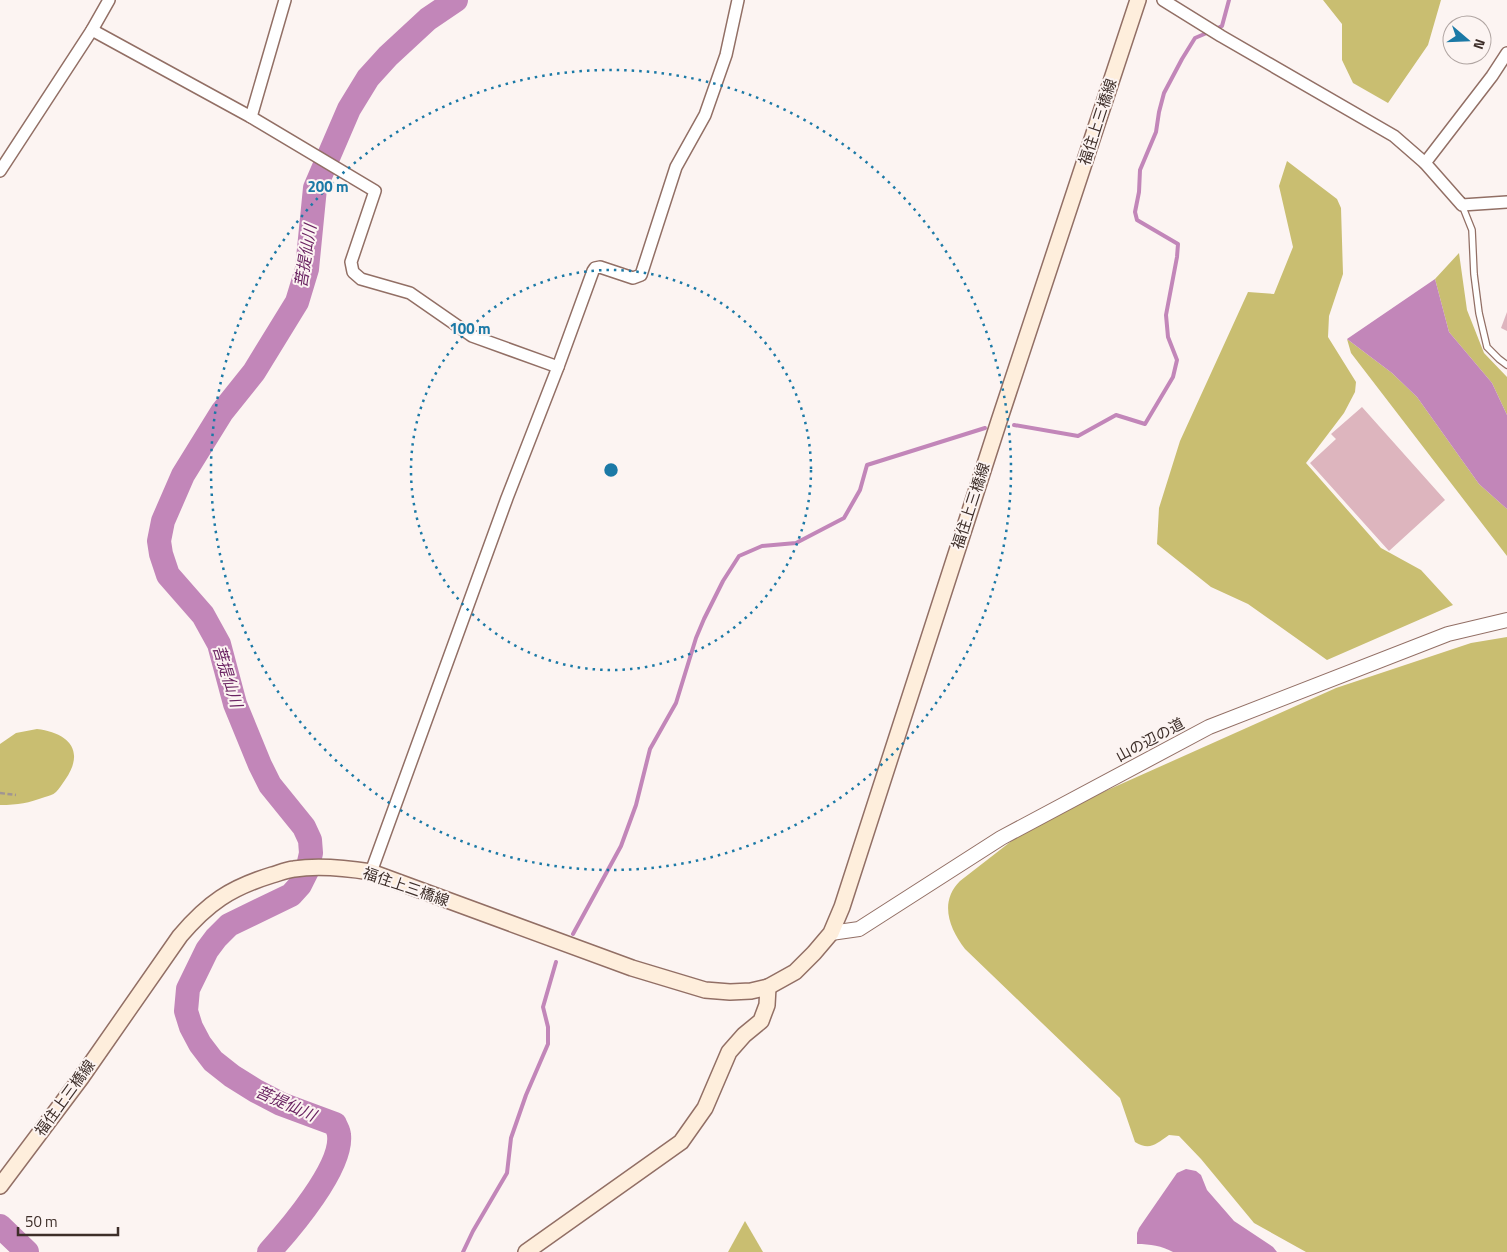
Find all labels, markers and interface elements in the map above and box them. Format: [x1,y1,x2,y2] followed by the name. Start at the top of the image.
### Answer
[1442,15,1492,65] north arrow
[1468,36,1491,52] text: N
[1073,75,1122,168] street label: 福住上三橋線
[307,175,349,198] text: 200 m
[288,221,322,289] water label: 菩提仙川
[449,317,491,340] text: 100 m
[946,459,995,552] street label: 福住上三橋線
[602,461,620,479] centre of rings
[207,642,249,712] water label: 菩提仙川
[1111,712,1188,767] street label: 山の辺の道
[360,861,452,912] street label: 福住上三橋線
[29,1055,100,1141] street label: 福住上三橋線
[252,1079,322,1128] water label: 菩提仙川
[18,1204,118,1236] scale bar
[25,1210,58,1233] text: 50 m

